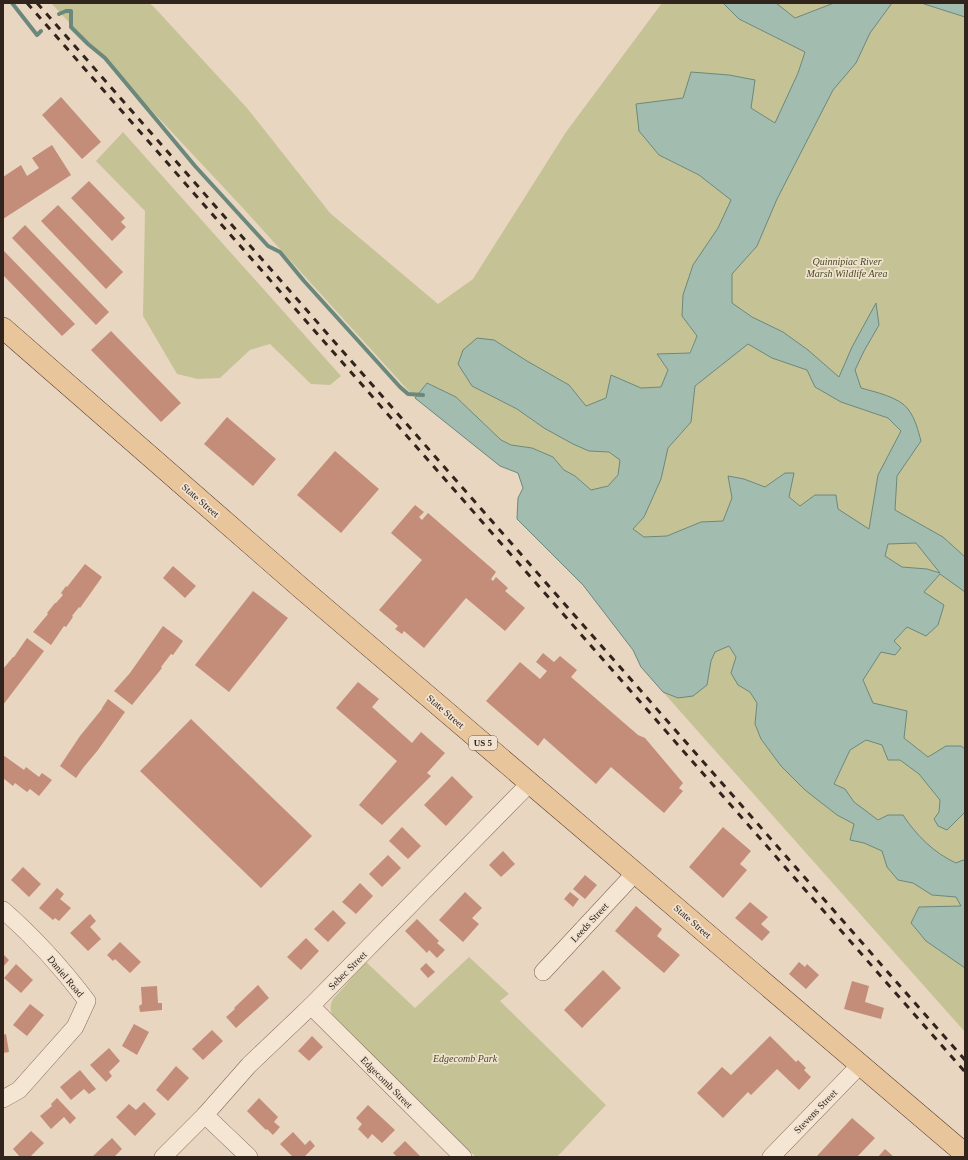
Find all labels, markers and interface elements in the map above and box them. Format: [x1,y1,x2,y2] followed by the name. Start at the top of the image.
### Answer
[805,256,888,279] park label: Quinnipiac River Marsh Wildlife Area
[180,481,222,520] street label: State Street
[425,692,467,731] street label: State Street
[469,736,497,750] road number: US 5
[568,900,610,944] street label: Leeds Street
[672,902,714,941] street label: State Street
[326,949,369,992] street label: Sebec Street
[45,954,86,999] street label: Daniel Road
[432,1053,498,1064] park label: Edgecomb Park
[359,1054,415,1111] street label: Edgecomb Street
[792,1087,839,1136] street label: Stevens Street

